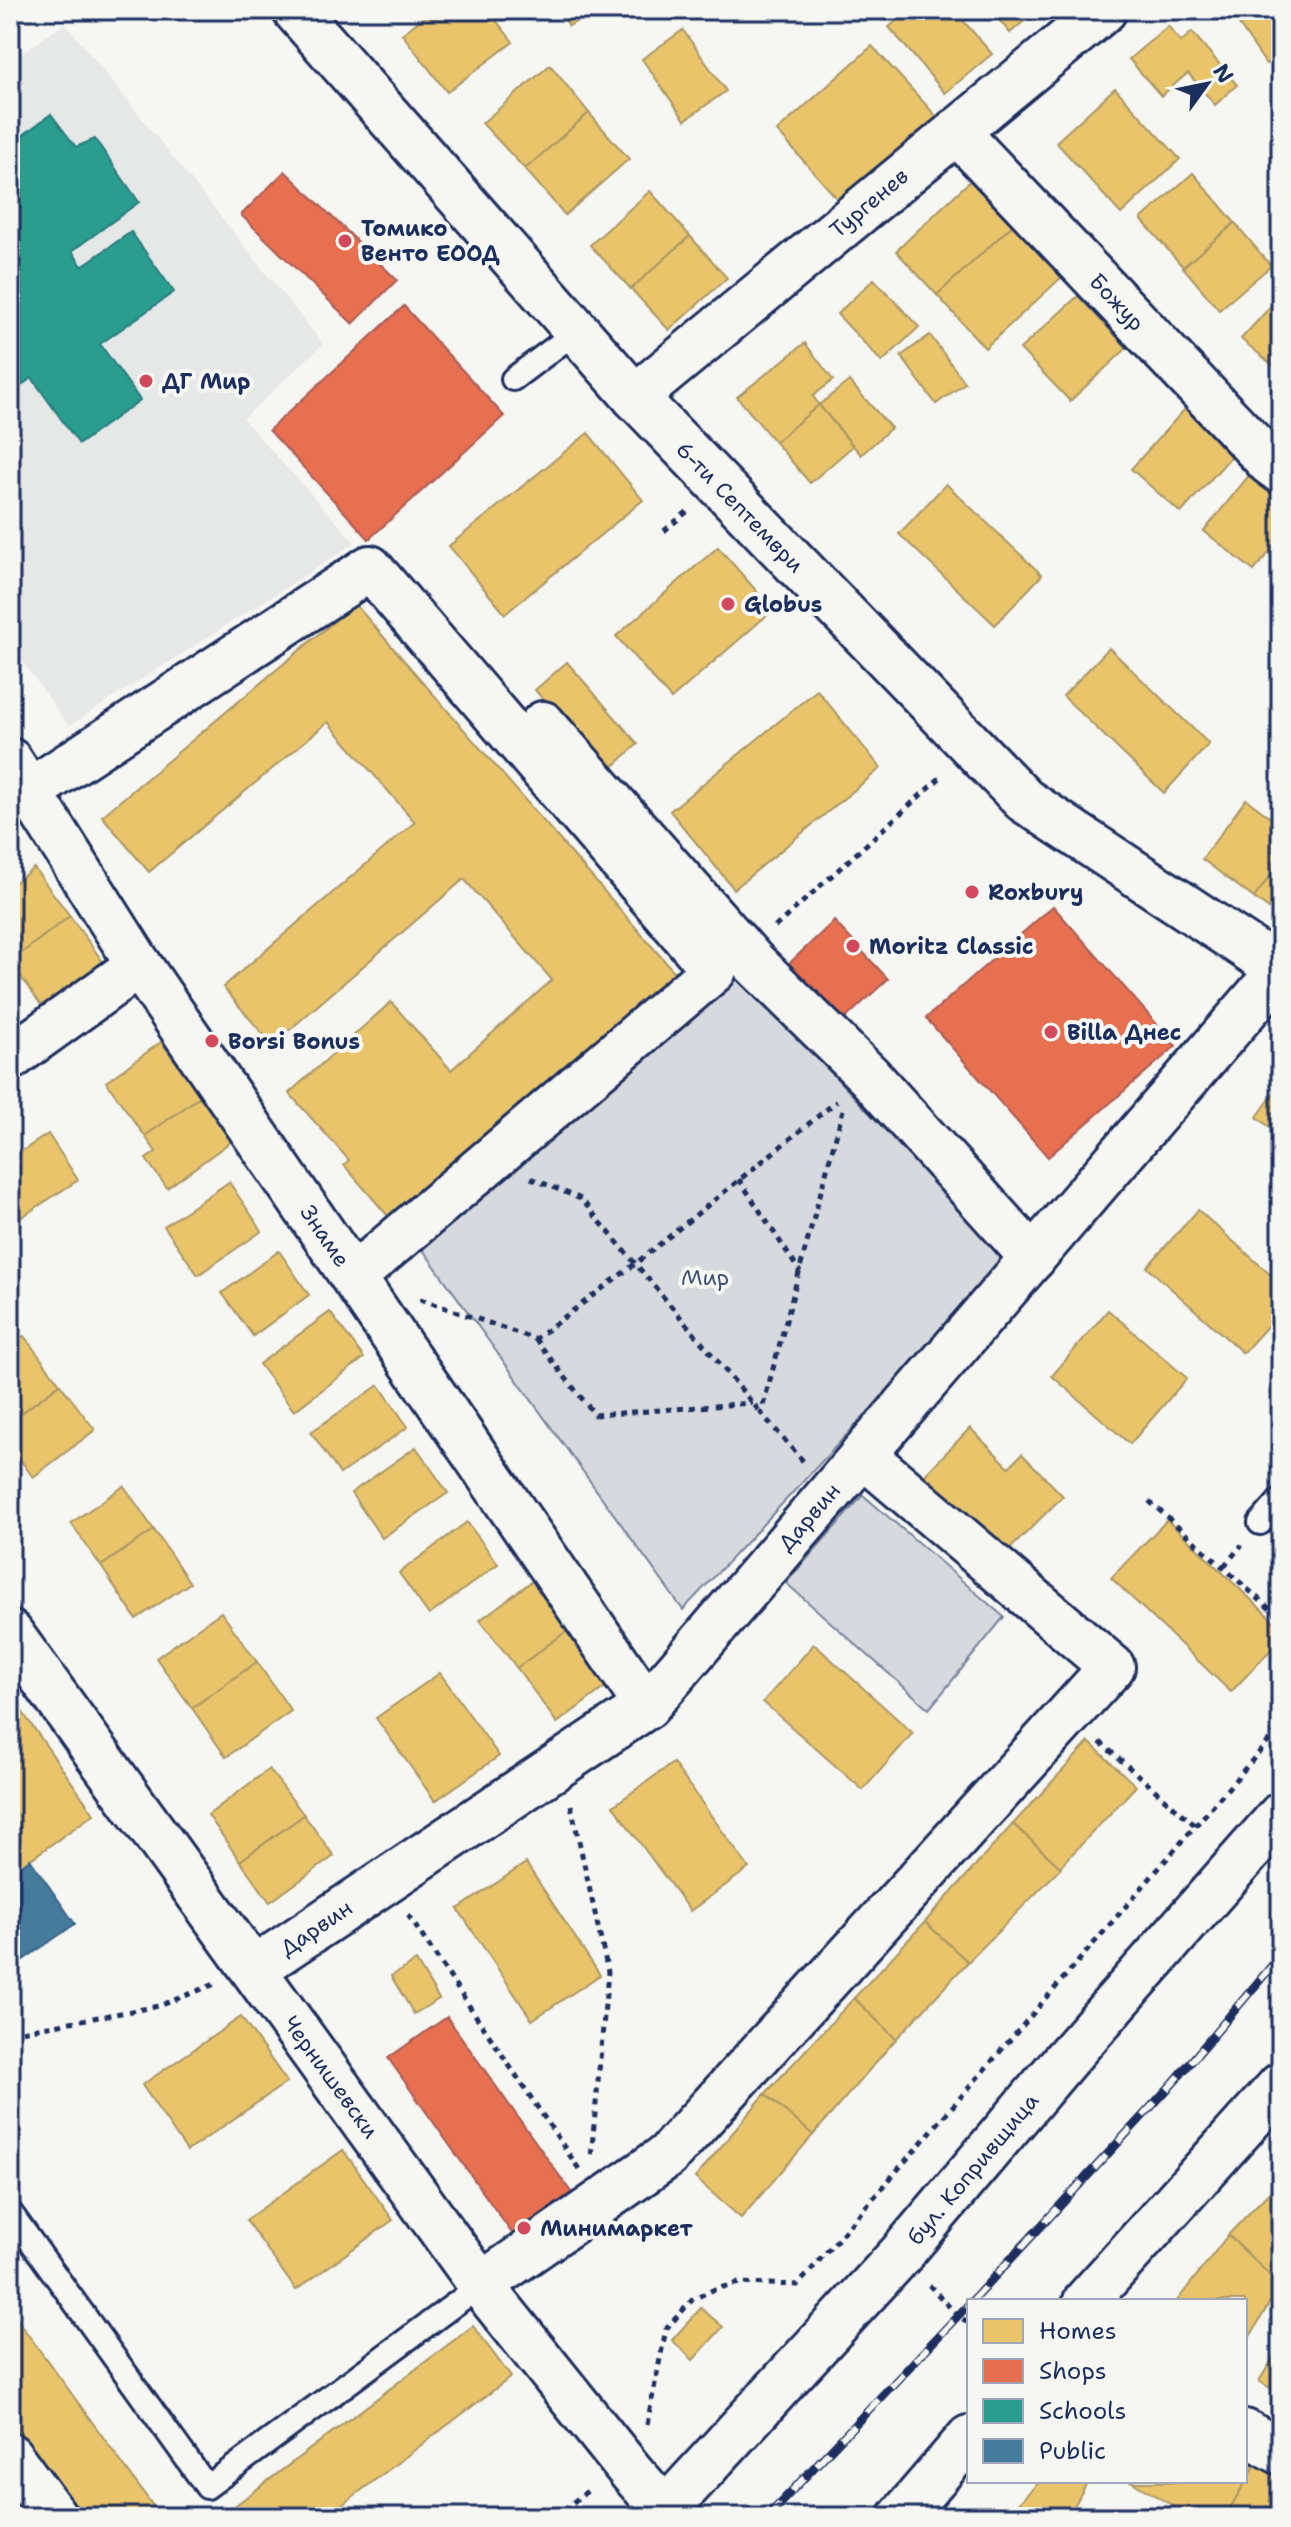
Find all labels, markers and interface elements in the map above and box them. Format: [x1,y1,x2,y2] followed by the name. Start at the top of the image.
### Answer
[1167,44,1247,124] north arrow
[1206,58,1240,89] text: N
[824,162,914,244] street label: Тургенев
[361,214,500,268] place label: Томико Венто ЕООД
[336,232,354,250] marker: Томико Венто ЕООД
[1083,267,1151,337] street label: Божур
[162,367,250,396] place label: ДГ Мир
[137,372,155,390] marker: ДГ Мир
[670,435,810,579] street label: 6-ти Септември
[744,590,822,619] place label: Globus
[719,595,737,613] marker: Globus
[988,878,1083,907] place label: Roxbury
[963,883,981,901] marker: Roxbury
[869,932,1034,961] place label: Moritz Classic
[844,937,862,955] marker: Moritz Classic
[1067,1018,1181,1047] place label: Billa Днес
[1042,1023,1060,1041] marker: Billa Днес
[228,1027,360,1056] place label: Borsi Bonus
[203,1032,221,1050] marker: Borsi Bonus
[294,1199,356,1273] street label: Знаме
[681,1263,729,1292] park label: Мир
[771,1477,847,1557] street label: Дарвин
[274,1893,358,1963] street label: Дарвин
[277,2010,385,2144] street label: Чернишевски
[901,2087,1045,2251] street label: бул. Копривщица
[540,2214,693,2243] place label: Минимаркет
[515,2219,533,2237] marker: Минимаркет
[967,2299,1247,2483] legend
[1039,2315,1117,2347] text: Homes
[1039,2355,1107,2387] text: Shops
[1039,2395,1126,2427] text: Schools
[1039,2435,1106,2467] text: Public

